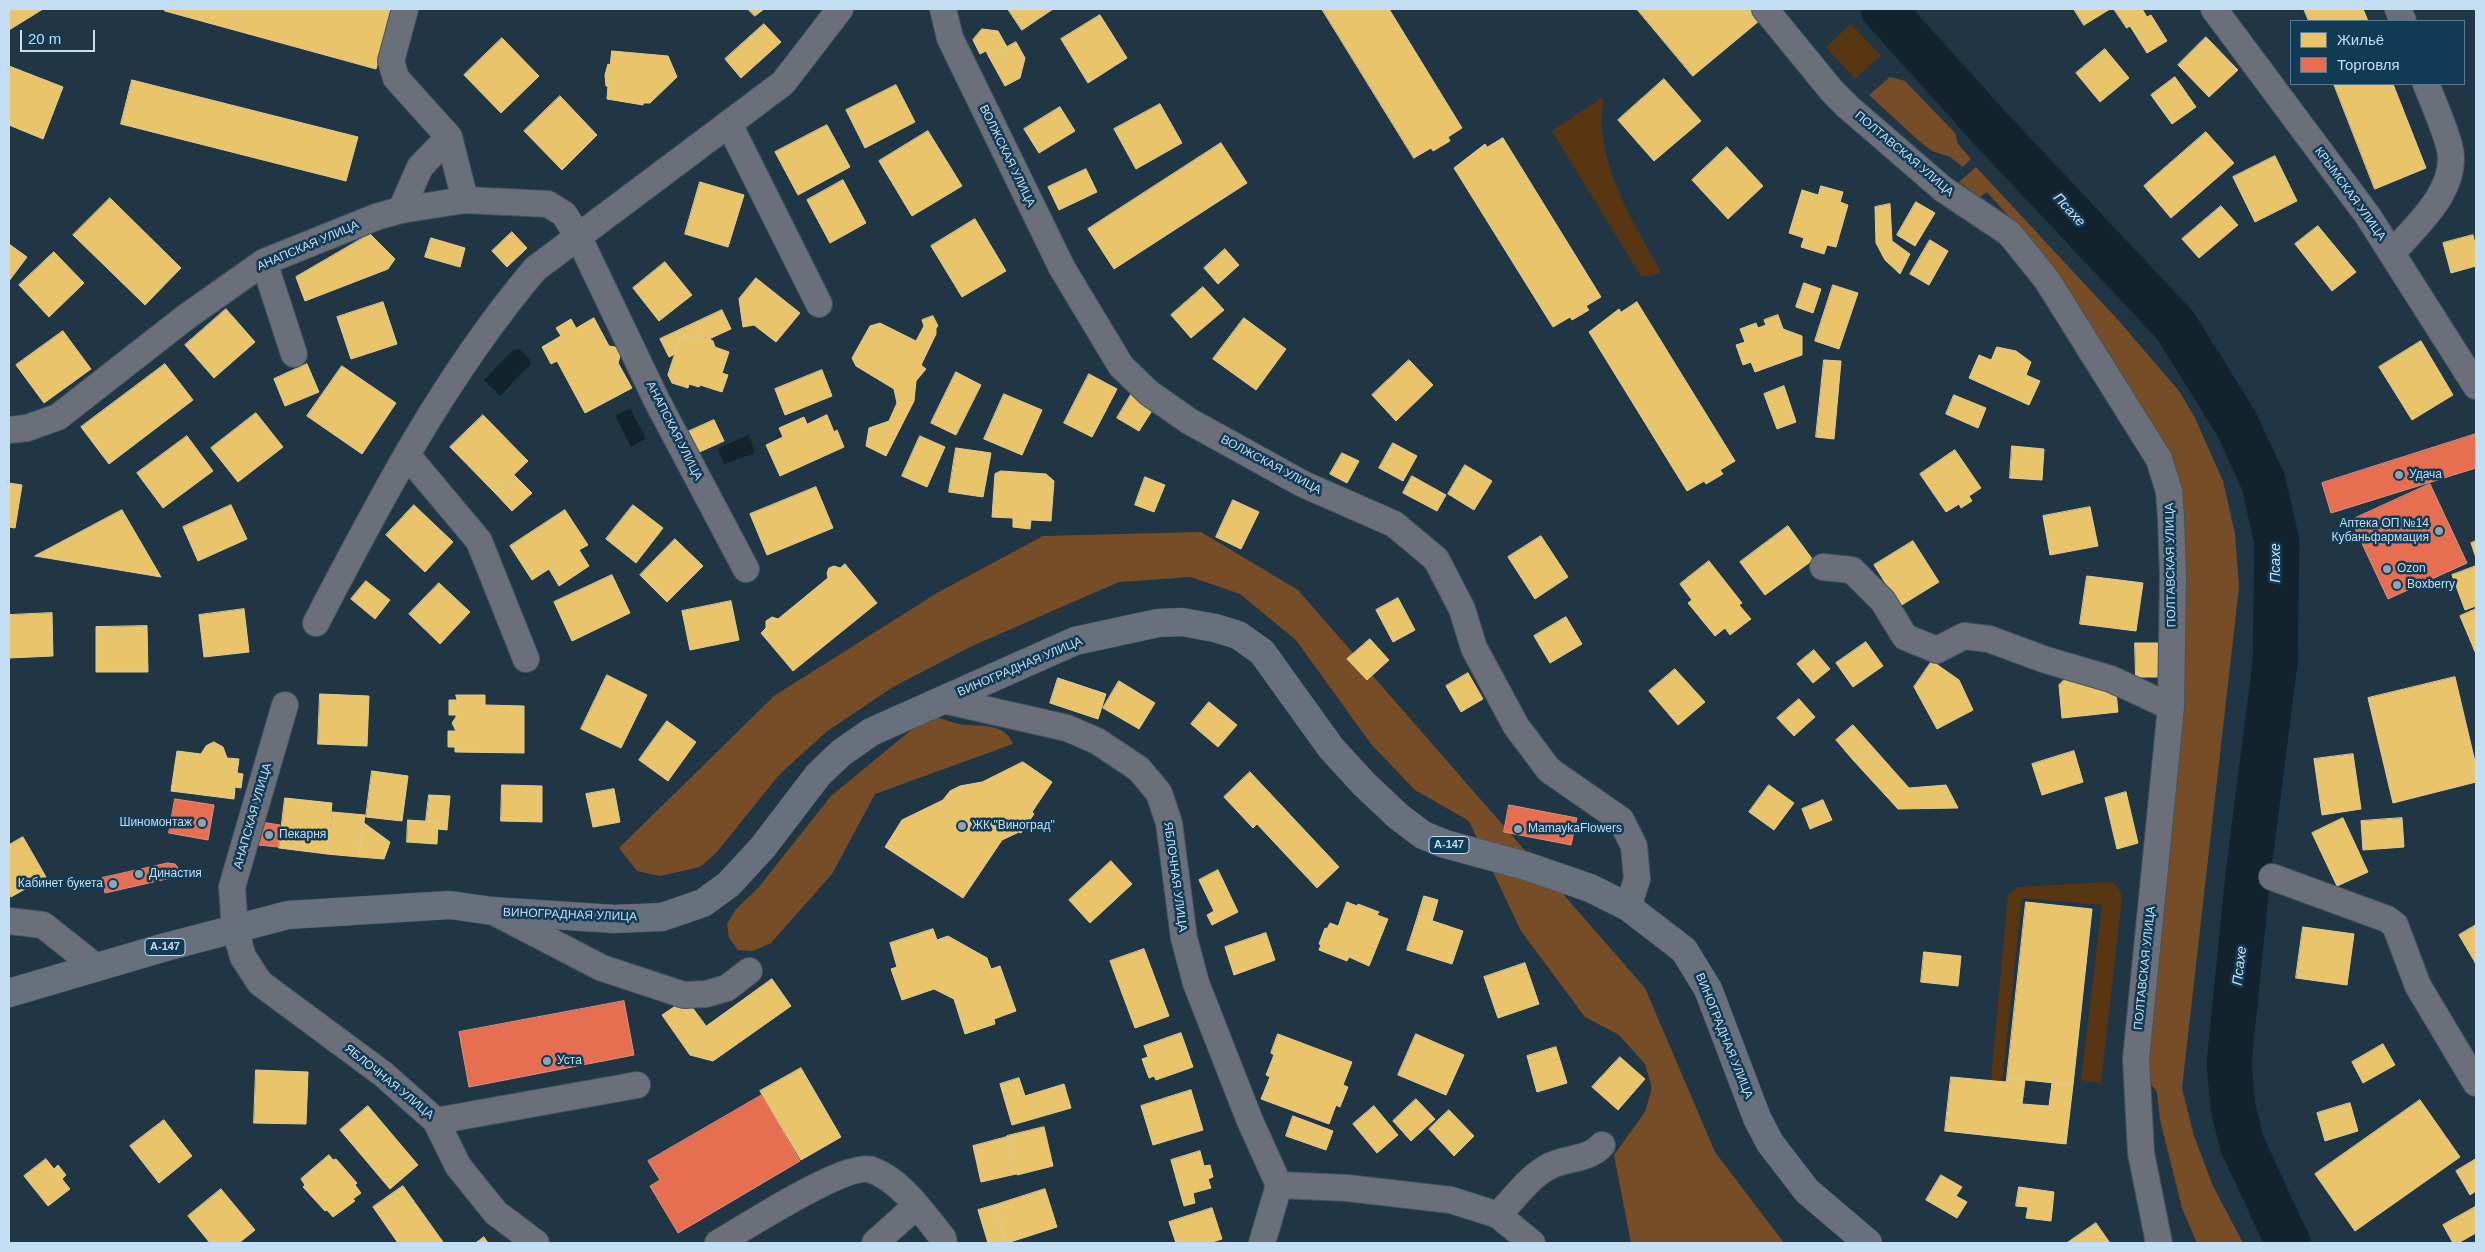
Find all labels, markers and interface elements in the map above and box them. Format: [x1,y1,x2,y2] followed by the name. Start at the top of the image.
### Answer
[22,20,98,52] scale bar
[2290,20,2465,85] legend
[28,30,61,47] text: 20 m
[2337,31,2384,48] text: Жильё
[2337,56,2400,73] text: Торговля
[976,103,1038,209] street label: ВОЛЖСКАЯ УЛИЦА
[1852,108,1956,200] street label: ПОЛТАВСКАЯ УЛИЦА
[2311,145,2389,243] street label: КРЫМСКАЯ УЛИЦА
[2049,190,2089,230] water label: Псахе
[255,218,361,274] street label: АНАПСКАЯ УЛИЦА
[643,379,705,483] street label: АНАПСКАЯ УЛИЦА
[1218,432,1324,498] street label: ВОЛЖСКАЯ УЛИЦА
[2409,468,2442,482] place label: Удача
[2393,469,2405,481] marker: Удача
[2163,503,2179,627] street label: ПОЛТАВСКАЯ УЛИЦА
[2332,517,2429,545] place label: Аптека ОП №14 Кубаньфармация
[2433,525,2445,537] marker: Аптека ОП №14 Кубаньфармация
[2268,543,2284,583] water label: Псахе
[2397,562,2426,576] place label: Ozon
[2381,563,2393,575] marker: Ozon
[2407,578,2455,592] place label: Boxberry
[2391,579,2403,591] marker: Boxberry
[955,634,1085,700] street label: ВИНОГРАДНАЯ УЛИЦА
[231,761,275,871] street label: АНАПСКАЯ УЛИЦА
[119,816,192,830] place label: Шиномонтаж
[196,817,208,829] marker: Шиномонтаж
[972,819,1055,833] place label: ЖК "Виноград"
[956,820,968,832] marker: ЖК "Виноград"
[1160,821,1190,933] street label: ЯБЛОЧНАЯ УЛИЦА
[1528,822,1622,836] place label: MamaykaFlowers
[1512,823,1524,835] marker: MamaykaFlowers
[279,828,326,842] place label: Пекарня
[263,829,275,841] marker: Пекарня
[1429,836,1469,854] road number: А-147
[149,867,202,881] place label: Династия
[133,868,145,880] marker: Династия
[18,877,103,891] place label: Кабинет букета
[107,878,119,890] marker: Кабинет букета
[503,905,637,925] street label: ВИНОГРАДНАЯ УЛИЦА
[2131,905,2159,1031] street label: ПОЛТАВСКАЯ УЛИЦА
[145,939,185,956] road number: А-147
[2229,945,2251,987] water label: Псахе
[1692,971,1756,1101] street label: ВИНОГРАДНАЯ УЛИЦА
[341,1042,437,1122] street label: ЯБЛОЧНАЯ УЛИЦА
[557,1054,582,1068] place label: Уста
[541,1055,553,1067] marker: Уста

